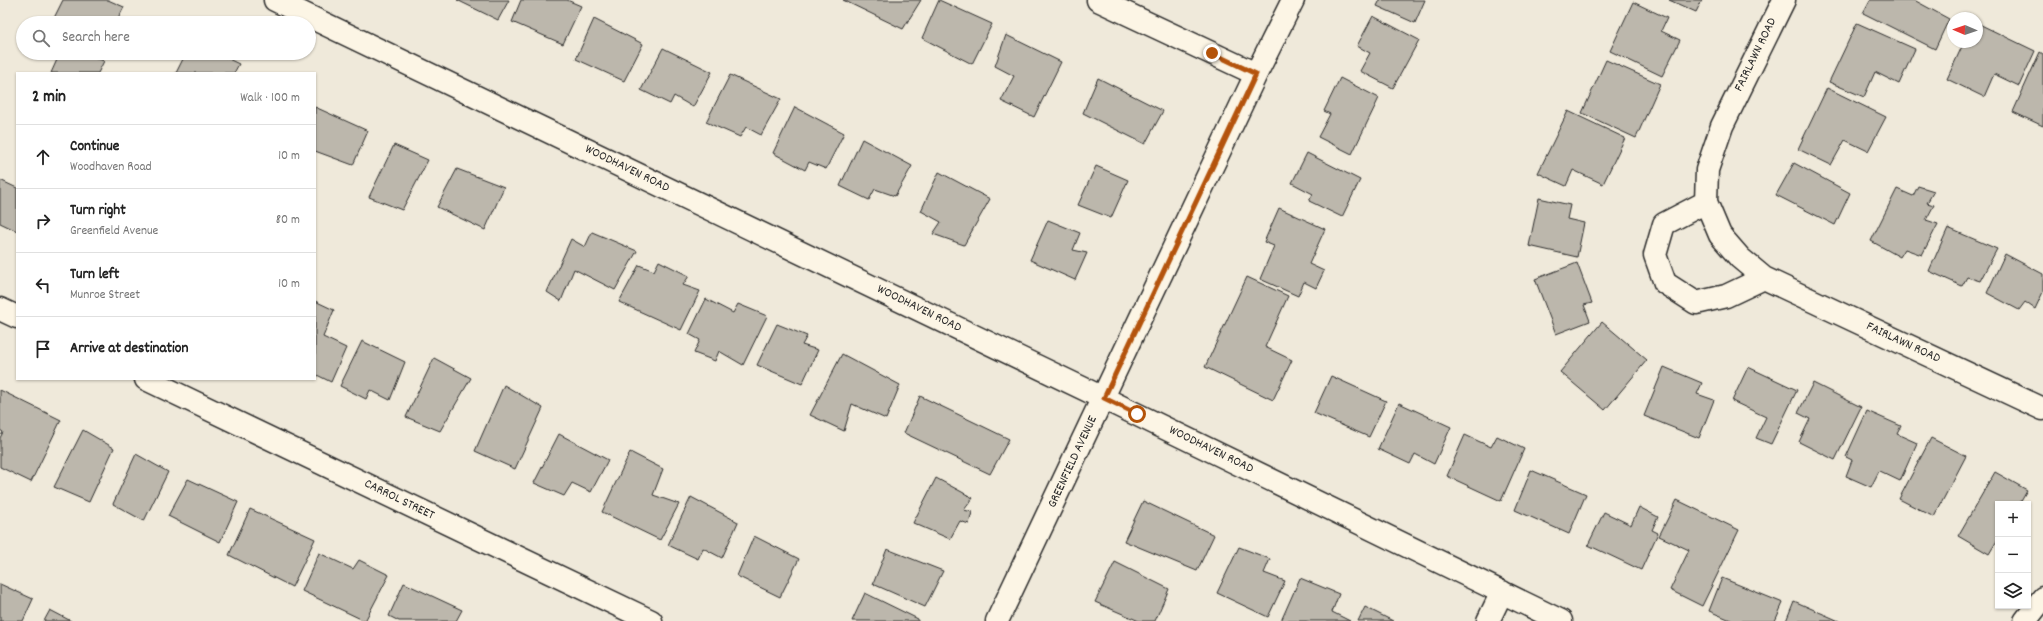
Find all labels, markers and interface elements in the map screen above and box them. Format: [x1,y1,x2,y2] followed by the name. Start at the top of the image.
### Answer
[1947,12,1983,48] north arrow
[1730,15,1782,95] street label: FAIRLAWN ROAD
[16,16,316,60] search box
[30,27,52,49] icon: search
[62,27,130,49] text: Search here
[1203,44,1221,62] route end
[32,86,66,110] text: 2 min
[240,89,300,108] text: Walk · 100 m
[70,136,119,158] text: Continue
[581,140,673,198] street label: WOODHAVEN ROAD
[32,146,54,168] icon: ahead
[278,147,300,166] text: 10 m
[70,158,152,177] text: Woodhaven Road
[70,200,126,222] text: Turn right
[32,210,54,232] icon: right
[276,211,300,230] text: 80 m
[70,222,158,241] text: Greenfield Avenue
[70,264,119,286] text: Turn left
[32,274,54,296] icon: left
[278,275,300,294] text: 10 m
[873,280,965,338] street label: WOODHAVEN ROAD
[70,286,140,305] text: Munroe Street
[1863,317,1944,369] street label: FAIRLAWN ROAD
[32,338,54,360] icon: arrive
[70,338,188,360] text: Arrive at destination
[1128,405,1146,423] route start
[1043,413,1103,511] street label: GREENFIELD AVENUE
[1165,421,1257,479] street label: WOODHAVEN ROAD
[361,475,437,525] street label: CARROL STREET
[1995,501,2031,609] map controls
[1995,501,2031,537] button: +
[1995,537,2031,573] button: −
[1995,573,2031,609] button: layers

